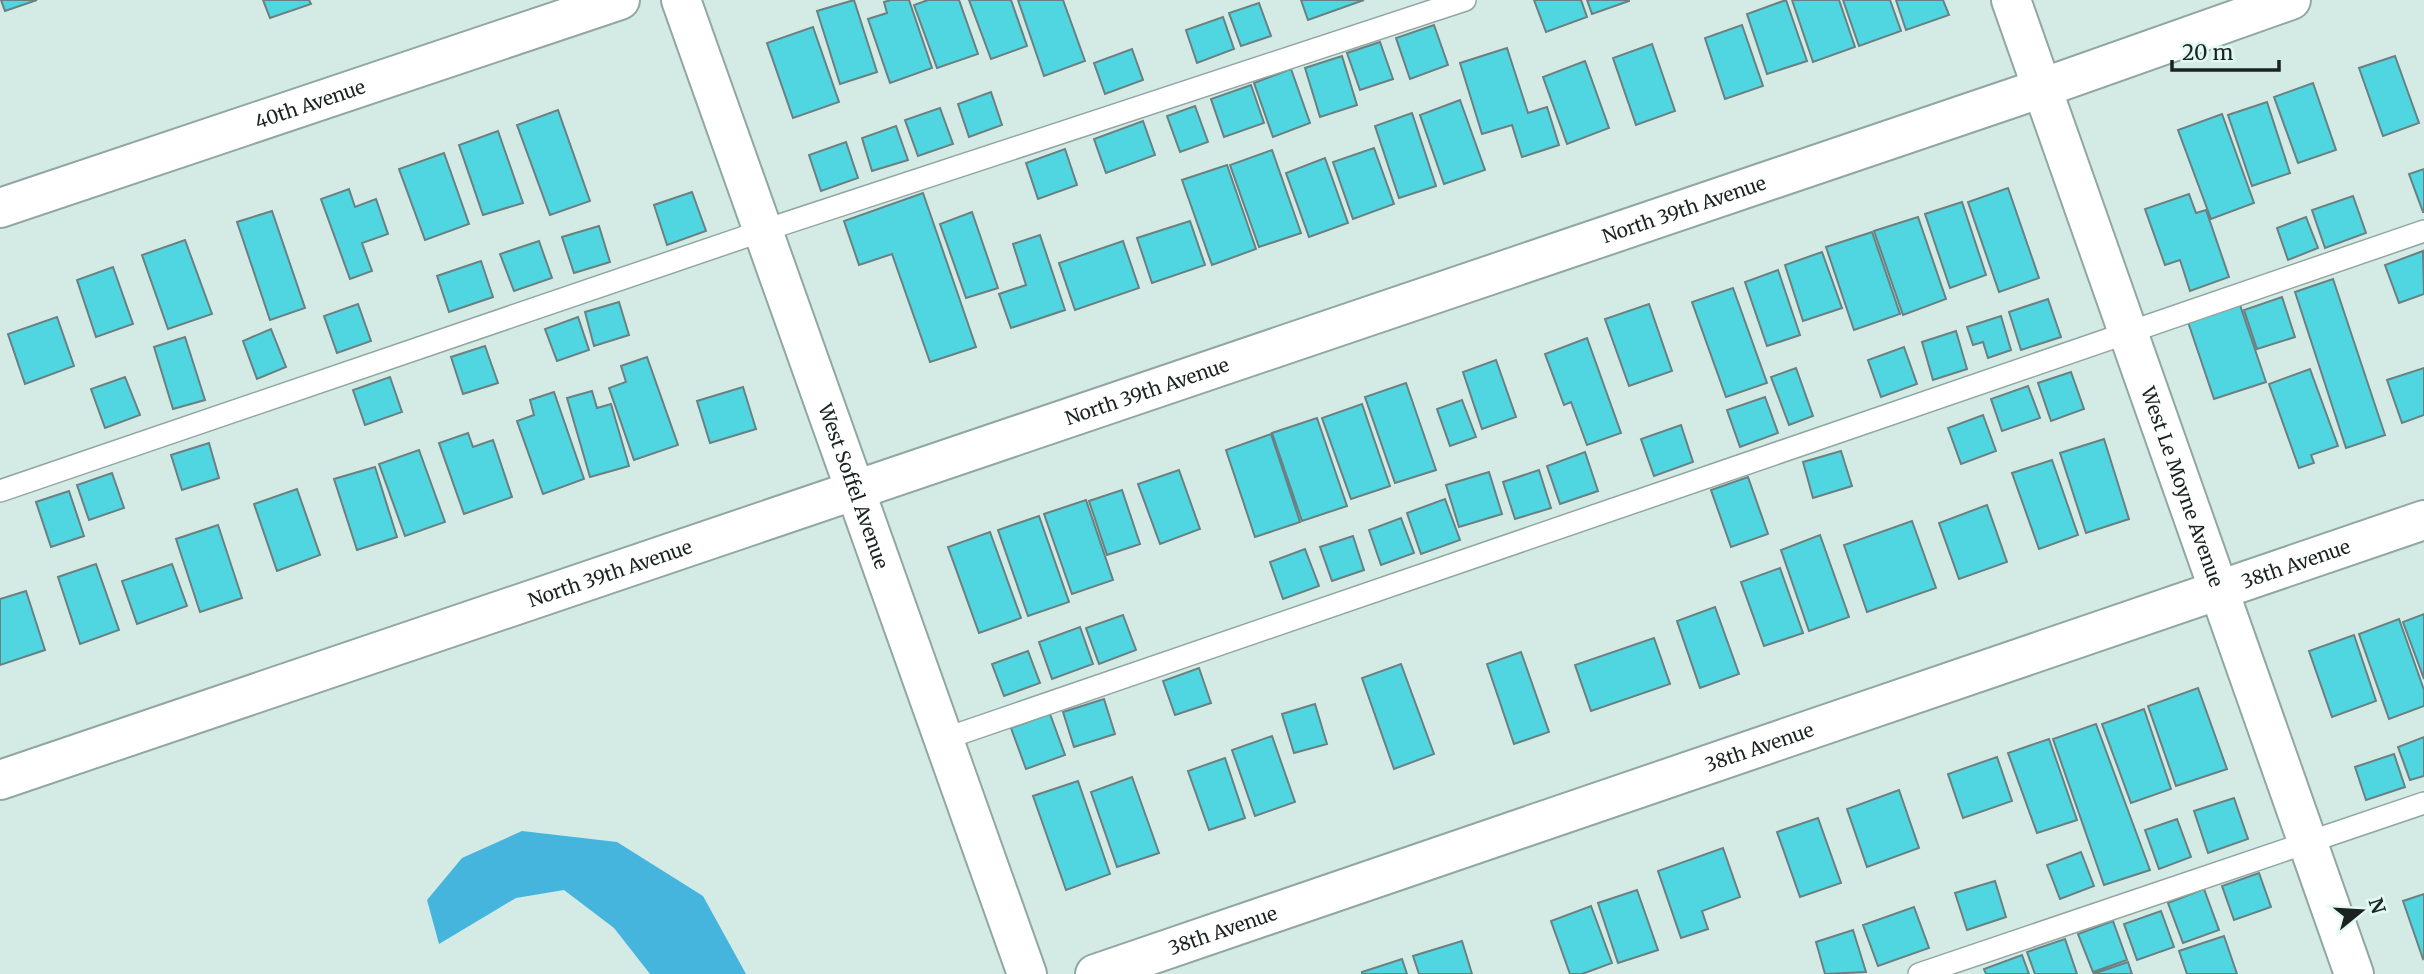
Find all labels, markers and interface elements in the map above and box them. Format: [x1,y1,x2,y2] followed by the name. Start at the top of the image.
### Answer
[2172,28,2279,72] scale bar
[2182,39,2234,66] text: 20 m
[252,74,368,134] street label: 40th Avenue
[1599,170,1769,248] street label: North 39th Avenue
[1062,352,1232,430] street label: North 39th Avenue
[2136,383,2229,590] street label: West Le Moyne Avenue
[813,400,894,572] street label: West Soffel Avenue
[525,534,695,612] street label: North 39th Avenue
[2238,534,2353,593] street label: 38th Avenue
[1702,717,1817,777] street label: 38th Avenue
[2326,876,2396,946] north arrow
[2363,895,2391,917] text: N
[1165,901,1280,960] street label: 38th Avenue

